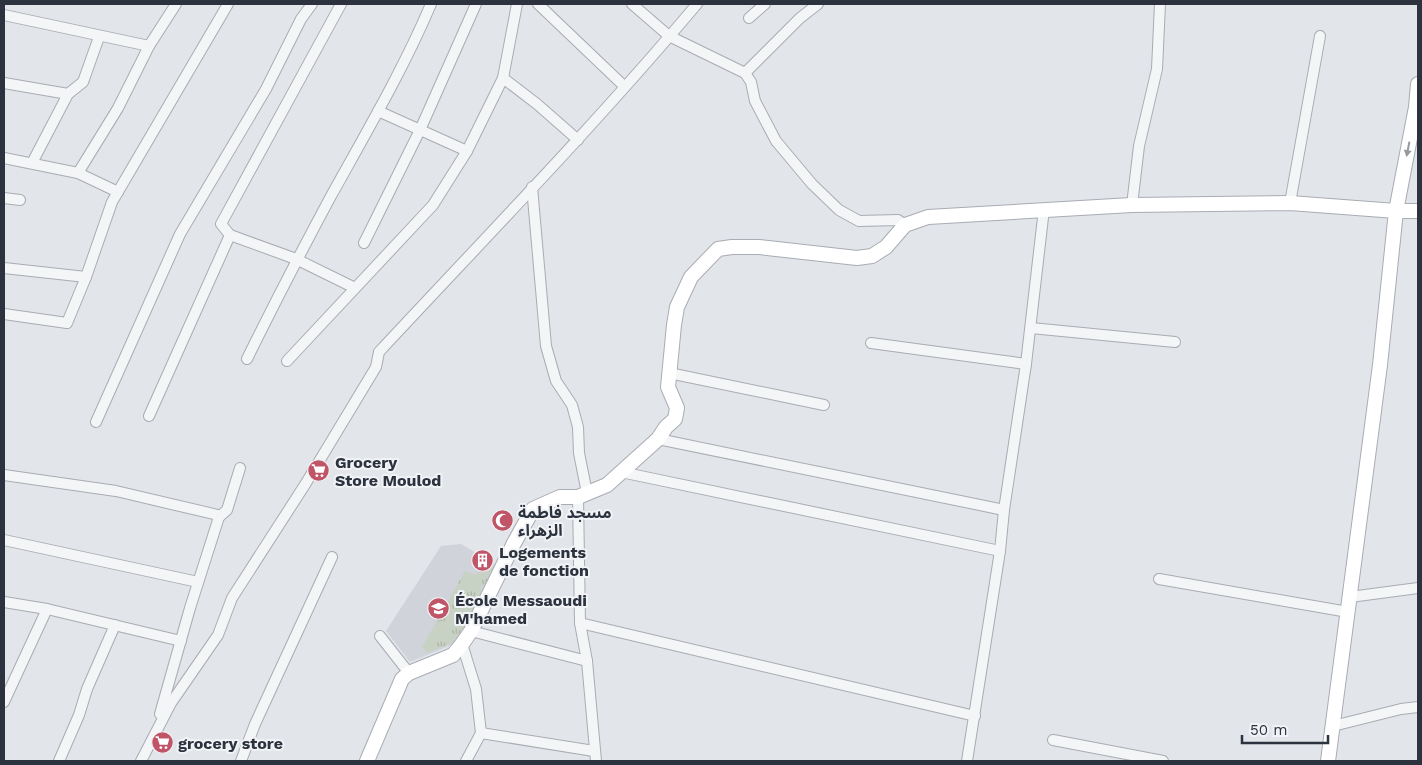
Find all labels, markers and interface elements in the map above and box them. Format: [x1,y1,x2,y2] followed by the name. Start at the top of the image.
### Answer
[1403,142,1411,158] one-way arrow
[335,453,441,490] place label: Grocery Store Moulod
[307,459,331,483] supermarket icon: Grocery Store Moulod
[518,503,612,540] place label: مسجد فاطمة الزهراء
[490,509,514,533] mosque icon: مسجد فاطمة الزهراء
[499,543,589,580] place label: Logements de fonction
[471,549,495,573] building icon: Logements de fonction
[455,591,587,628] place label: École Messaoudi M'hamed
[427,597,451,621] school or university icon: École Messaoudi M'hamed
[1242,712,1328,744] scale bar
[1250,721,1287,739] text: 50 m
[150,731,174,755] supermarket icon: grocery store
[178,734,283,753] place label: grocery store

